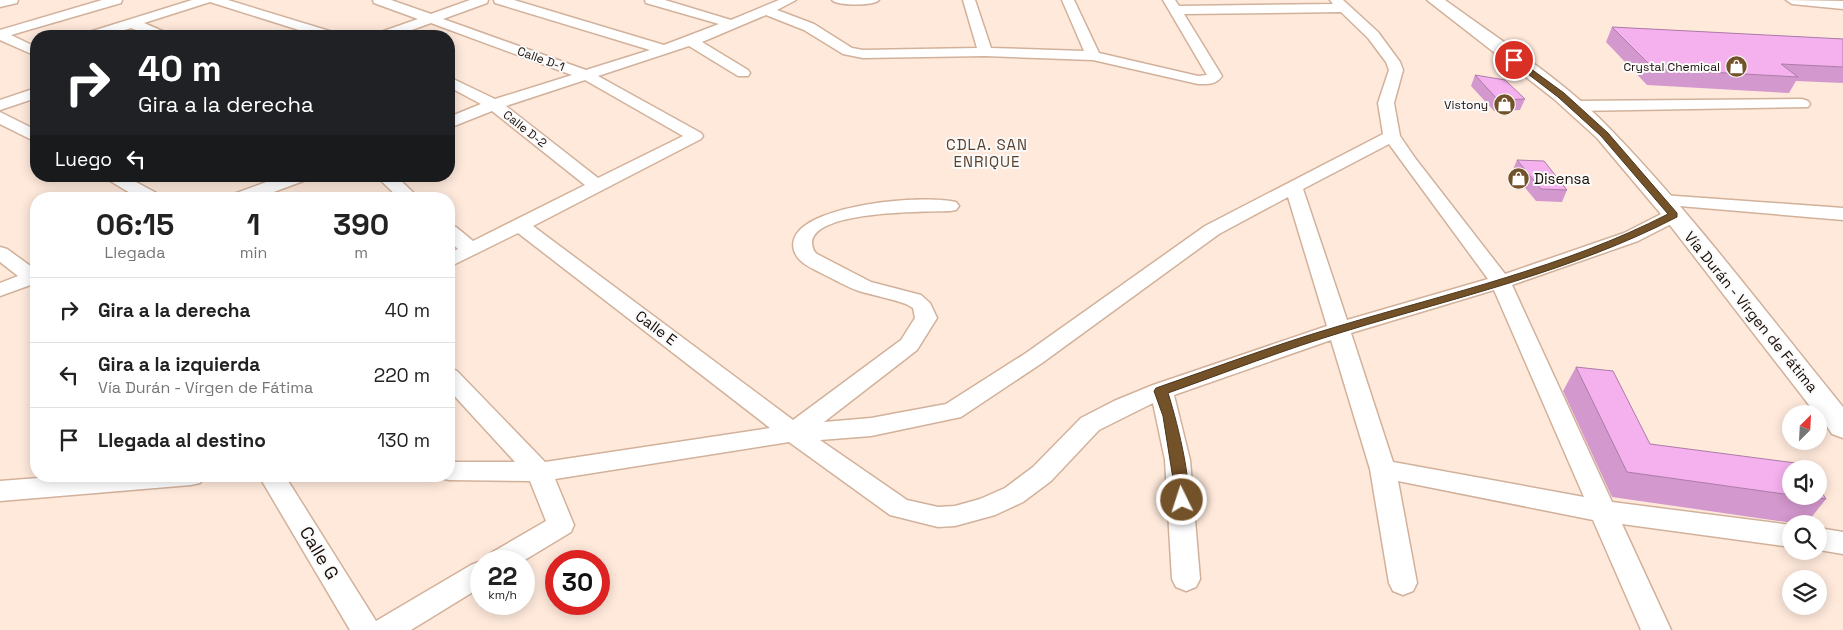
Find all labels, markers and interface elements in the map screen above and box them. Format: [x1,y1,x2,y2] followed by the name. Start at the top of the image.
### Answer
[1493,39,1535,81] pin
[515,43,567,75] street label: Calle D-1
[1500,46,1528,74] icon: arrive
[138,47,222,91] text: 40 m
[55,50,120,115] icon: right
[1724,55,1748,79] shop icon: Crystal Chemical
[1623,59,1720,75] place label: Crystal Chemical
[138,90,314,118] text: Gira a la derecha
[1492,93,1516,117] shop icon: Vistony
[1444,97,1488,113] place label: Vistony
[500,107,550,151] street label: Calle D-2
[946,135,1028,171] district label: CDLA. SAN ENRIQUE
[122,145,150,173] icon: left
[55,147,112,172] text: Luego
[1506,167,1530,191] shop icon: Disensa
[1534,169,1590,188] place label: Disensa
[96,205,174,244] text: 06:15
[247,205,260,244] text: 1
[333,205,389,244] text: 390
[1681,227,1823,396] street label: Vía Durán - Vírgen de Fátima
[104,242,165,263] text: Llegada
[240,242,267,263] text: min
[354,242,368,263] text: m
[55,296,83,324] icon: right
[98,298,250,323] text: Gira a la derecha
[385,298,430,323] text: 40 m
[632,306,681,349] street label: Calle E
[98,352,260,377] text: Gira a la izquierda
[55,361,83,389] icon: left
[374,363,430,388] text: 220 m
[98,377,313,398] text: Vía Durán - Vírgen de Fátima
[1782,405,1828,450] north arrow
[1782,405,1827,615] map controls
[55,426,83,454] icon: arrive
[98,428,266,453] text: Llegada al destino
[377,428,430,453] text: 130 m
[1782,460,1827,505] button: sound
[1155,473,1207,525] position arrow
[1782,515,1827,560] button: search
[295,522,344,583] street label: Calle G
[545,550,610,615] speed limit sign: 30
[488,560,517,592] text: 22
[1782,570,1827,615] button: layers
[488,587,517,603] text: km/h

